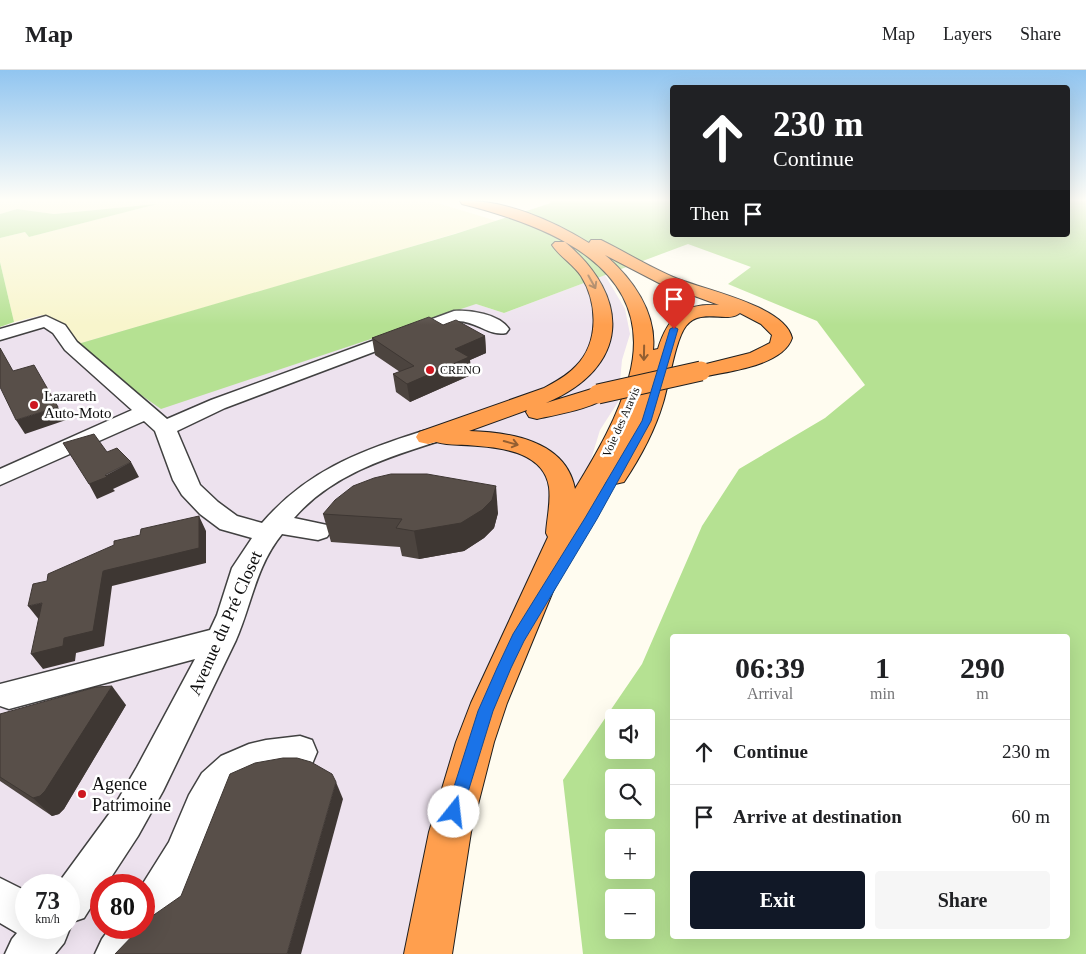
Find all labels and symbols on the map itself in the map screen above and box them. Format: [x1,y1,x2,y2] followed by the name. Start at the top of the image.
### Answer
[588,274,597,289] one-way arrow
[653,278,695,329] pin
[639,344,649,360] one-way arrow
[440,363,481,377] place label: CRENO
[424,364,436,376] marker: CRENO
[599,385,643,459] street label: Voie des Aravis
[44,388,112,421] place label: Lazareth Auto-Moto
[28,399,40,411] marker: Lazareth Auto-Moto
[503,439,519,448] one-way arrow
[184,548,266,698] street label: Avenue du Pré Closet
[92,774,171,815] place label: Agence Patrimoine
[427,785,479,837] position arrow
[76,788,88,800] marker: Agence Patrimoine
[90,874,155,939] speed limit sign: 80

